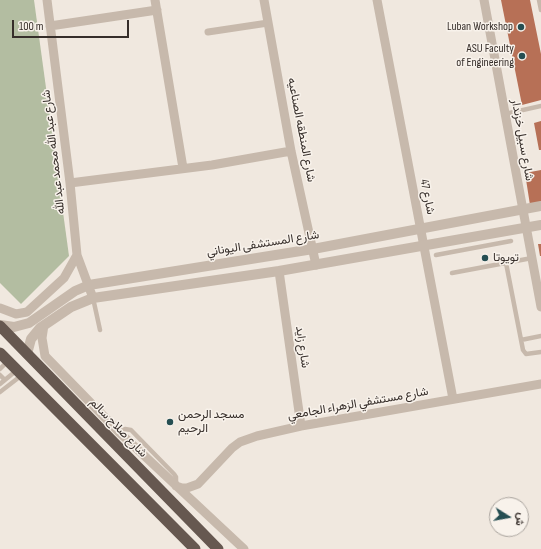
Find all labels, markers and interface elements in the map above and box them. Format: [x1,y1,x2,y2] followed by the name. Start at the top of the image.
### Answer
[14,12,131,38] scale bar
[19,19,44,34] text: 100 m
[447,20,513,34] place label: Luban Workshop
[516,22,526,32] marker: Luban Workshop
[456,42,514,70] place label: ASU Faculty of Engineering
[517,51,527,61] marker: ASU Faculty of Engineering
[284,77,318,183] street label: شارع المنطقه الصناعيه
[39,89,69,215] street label: شارع عبد الله محمد عبد الله
[508,98,536,182] street label: شارع سبيل خزندار
[417,178,437,216] street label: شارع 47
[206,228,320,260] street label: شارع المستشفى اليوناني
[493,251,519,265] place label: تويوتا
[480,253,490,263] marker: تويوتا
[292,325,312,369] street label: شارع زايد
[286,385,430,423] street label: شارع مستشفي الزهراء الجامعي
[86,395,150,461] street label: شارع صلاح سالم
[178,408,245,436] place label: مسجد الرحمن الرحيم
[165,417,175,427] marker: مسجد الرحمن الرحيم
[489,497,529,537] north arrow
[513,511,528,527] text: ش

